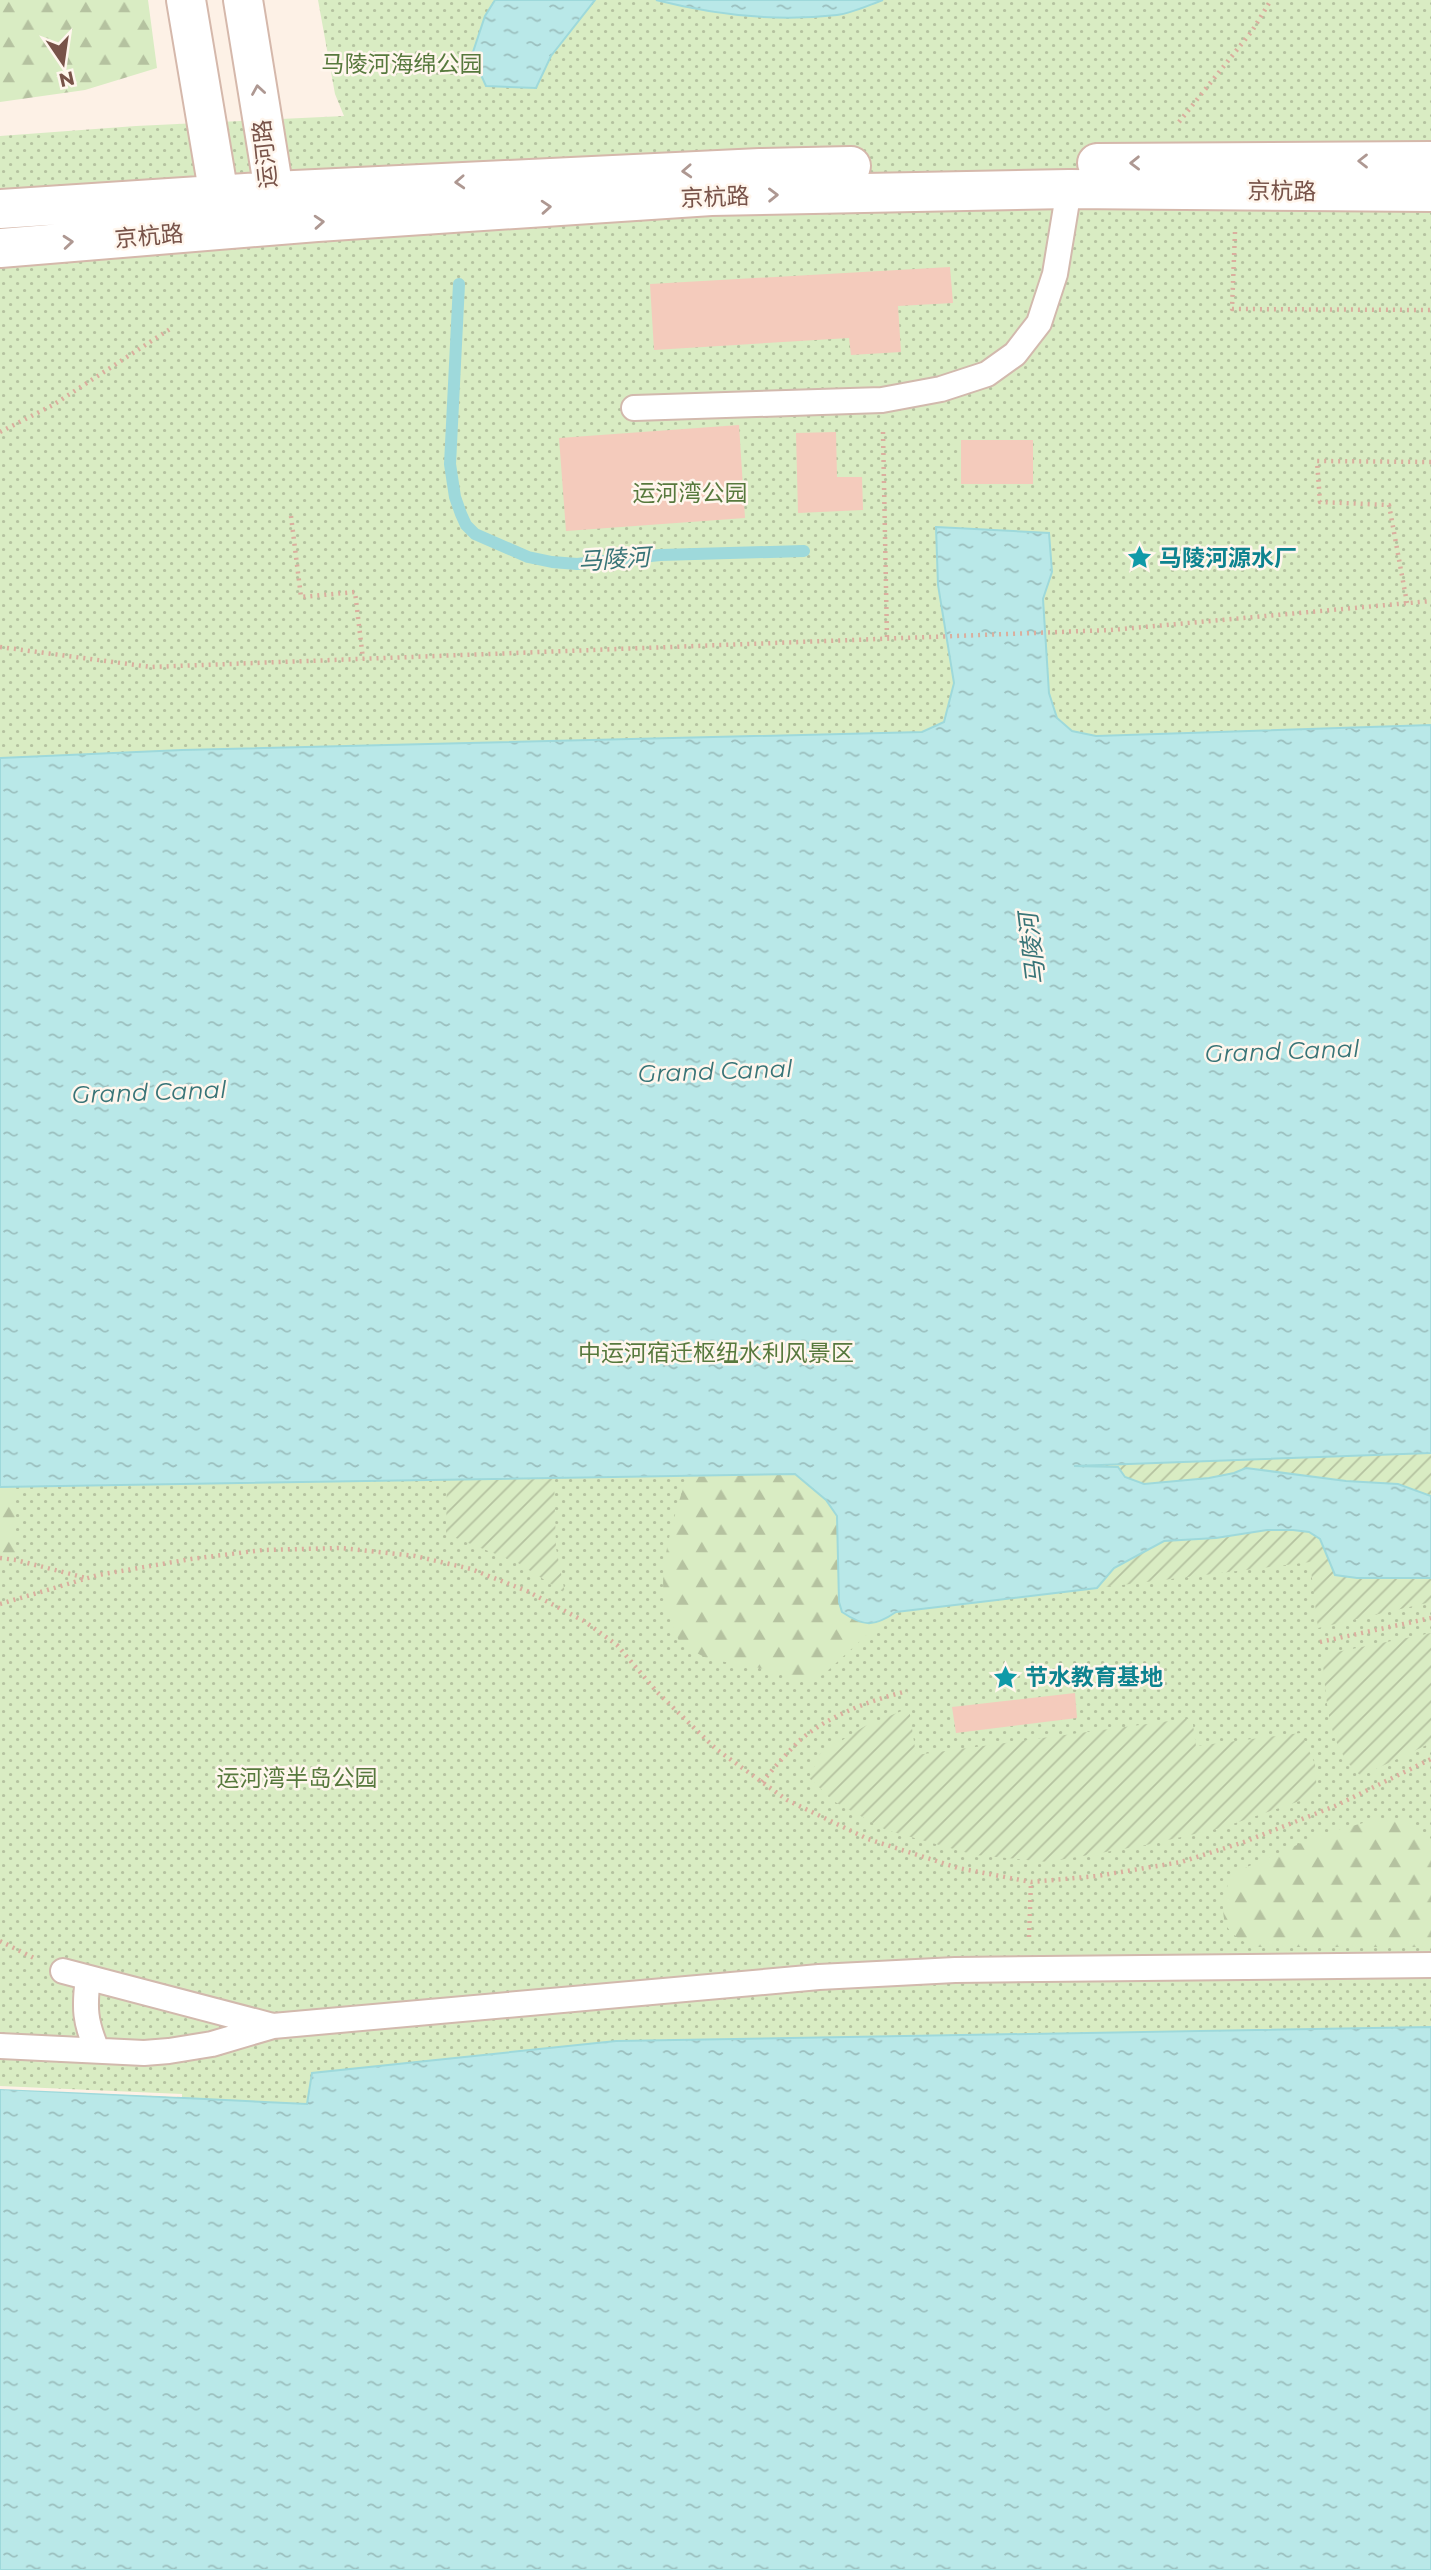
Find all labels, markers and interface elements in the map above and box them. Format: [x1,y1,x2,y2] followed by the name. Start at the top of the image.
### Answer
[28,28,98,98] north arrow
[322,50,483,78] park label: 马陵河海绵公园
[57,66,77,92] text: N
[251,85,266,96] one-way arrow
[247,118,283,190] street label: 运河路
[1357,153,1368,169] one-way arrow
[1130,155,1140,171] one-way arrow
[682,164,693,179] one-way arrow
[454,175,465,190] one-way arrow
[1247,176,1317,206] street label: 京杭路
[680,182,750,212] street label: 京杭路
[768,187,779,202] one-way arrow
[541,200,552,215] one-way arrow
[314,215,325,230] one-way arrow
[113,219,185,253] street label: 京杭路
[63,235,74,250] one-way arrow
[633,479,748,507] park label: 运河湾公园
[577,542,655,576] water label: 马陵河
[1125,544,1153,572] place icon: 马陵河源水厂
[1159,544,1297,572] place label: 马陵河源水厂
[1013,908,1051,986] water label: 马陵河
[1204,1034,1360,1068] water label: Grand Canal
[637,1054,793,1088] water label: Grand Canal
[71,1075,227,1109] water label: Grand Canal
[578,1339,854,1367] park label: 中运河宿迁枢纽水利风景区
[991,1663,1019,1691] place icon: 节水教育基地
[1025,1663,1163,1691] place label: 节水教育基地
[217,1764,378,1792] park label: 运河湾半岛公园

